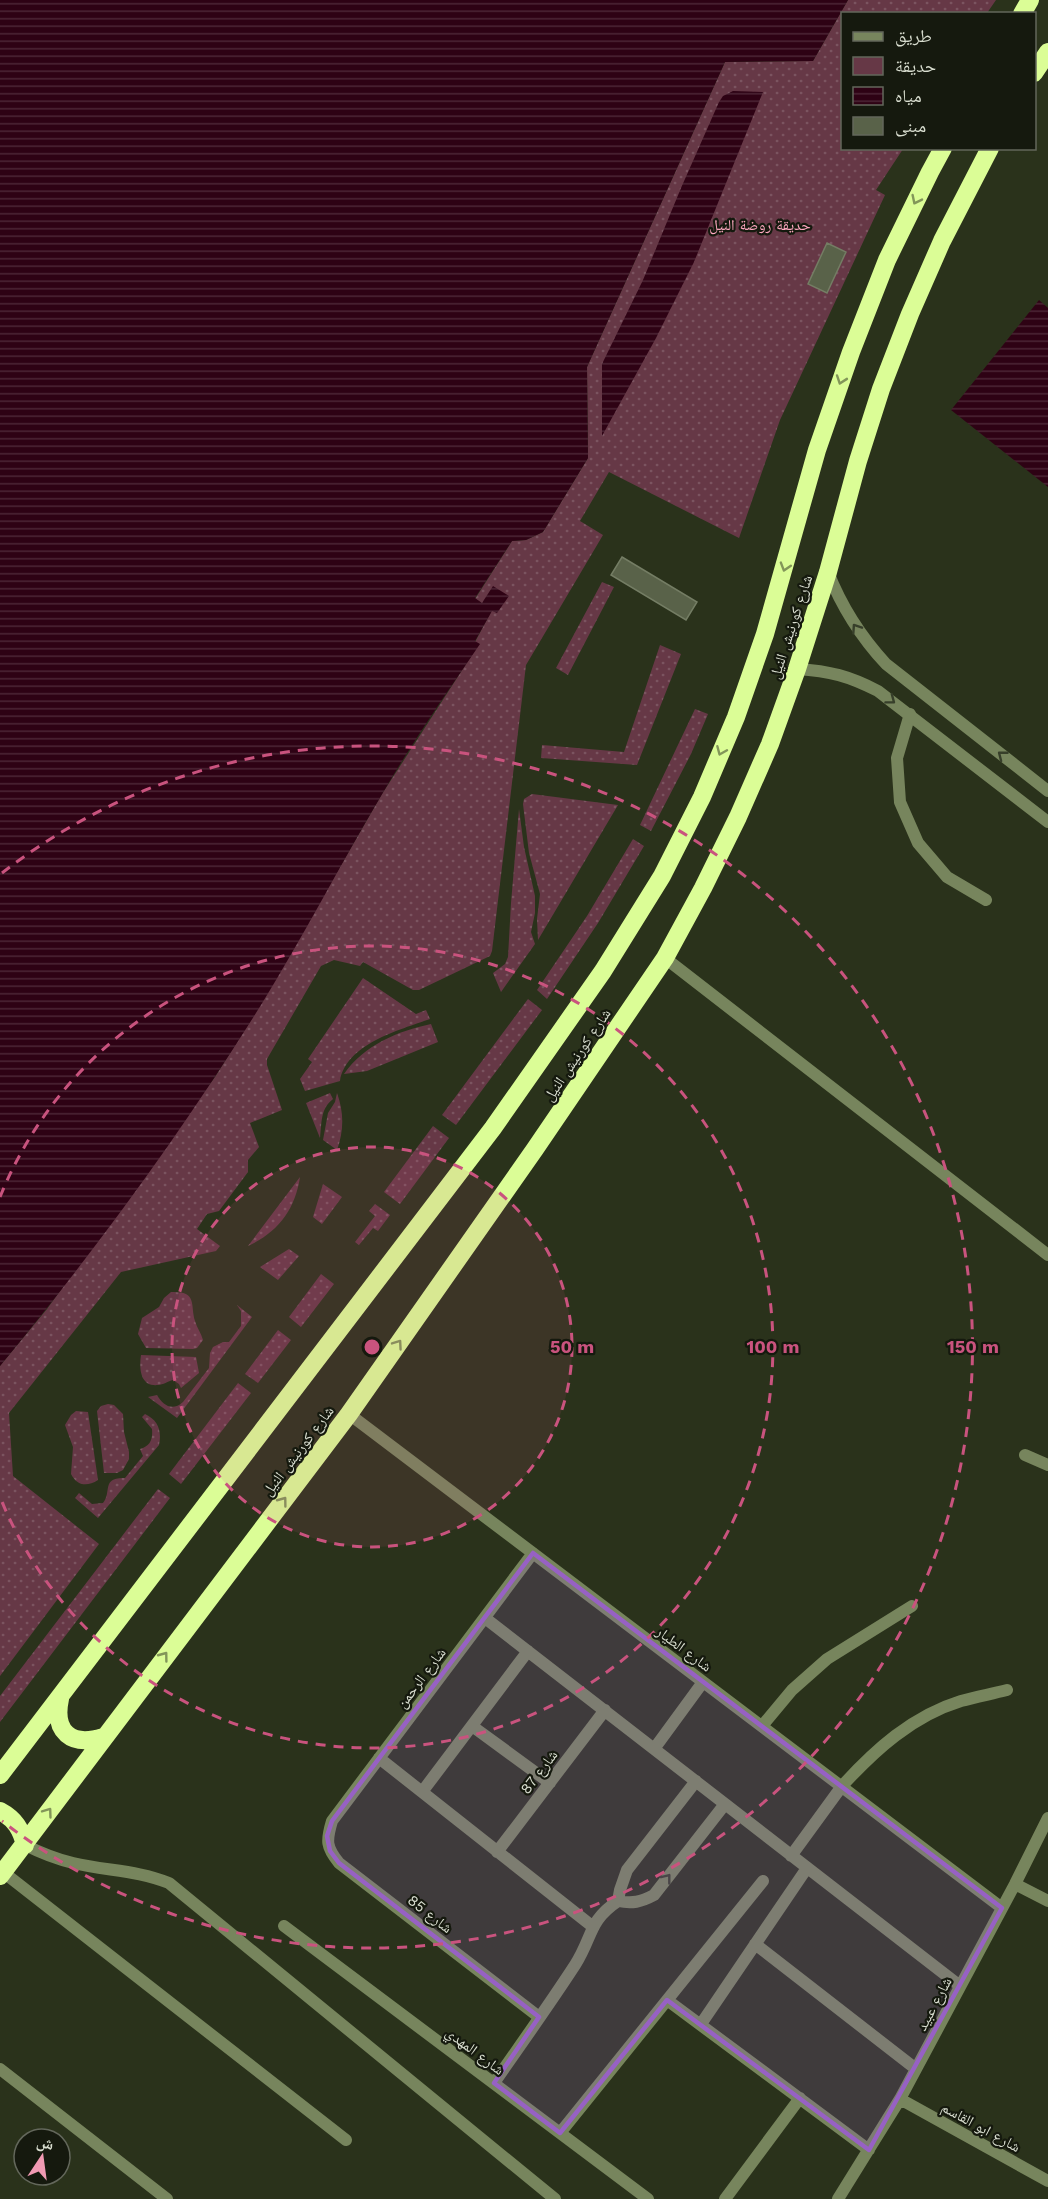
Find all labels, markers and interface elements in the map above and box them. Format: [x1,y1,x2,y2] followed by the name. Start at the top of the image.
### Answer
[841,12,1036,150] legend
[895,25,932,47] text: طريق
[895,55,936,76] text: حديقة
[895,85,922,106] text: مياه
[895,115,926,137] text: مبنى
[912,194,924,205] one-way arrow
[709,216,811,235] park label: حديقة روضة النيل
[836,374,849,385] one-way arrow
[780,561,792,572] one-way arrow
[766,573,817,681] street label: شارع كورنيش النيل
[852,623,863,634] one-way arrow
[884,693,895,704] one-way arrow
[717,745,729,756] one-way arrow
[998,752,1009,763] one-way arrow
[539,1005,616,1105] street label: شارع كورنيش النيل
[550,1336,594,1357] text: 50 m
[746,1336,800,1357] text: 100 m
[947,1336,999,1357] text: 150 m
[362,1337,382,1357] centre of rings
[391,1339,402,1350] one-way arrow
[258,1402,339,1500] street label: شارع كورنيش النيل
[275,1496,286,1507] one-way arrow
[651,1622,715,1677] street label: شارع الطيار
[392,1644,450,1712] street label: شارع الرحمن
[157,1652,168,1663] one-way arrow
[517,1746,562,1798] street label: شارع 87
[41,1808,52,1819] one-way arrow
[659,1874,670,1885] one-way arrow
[404,1891,456,1938] street label: شارع 85
[912,1974,957,2034] street label: شارع عبيد
[440,2023,508,2081] street label: شارع المهدي
[938,2098,1024,2157] street label: شارع ابو القاسم
[12,2127,72,2187] north arrow
[35,2132,56,2154] text: ش

